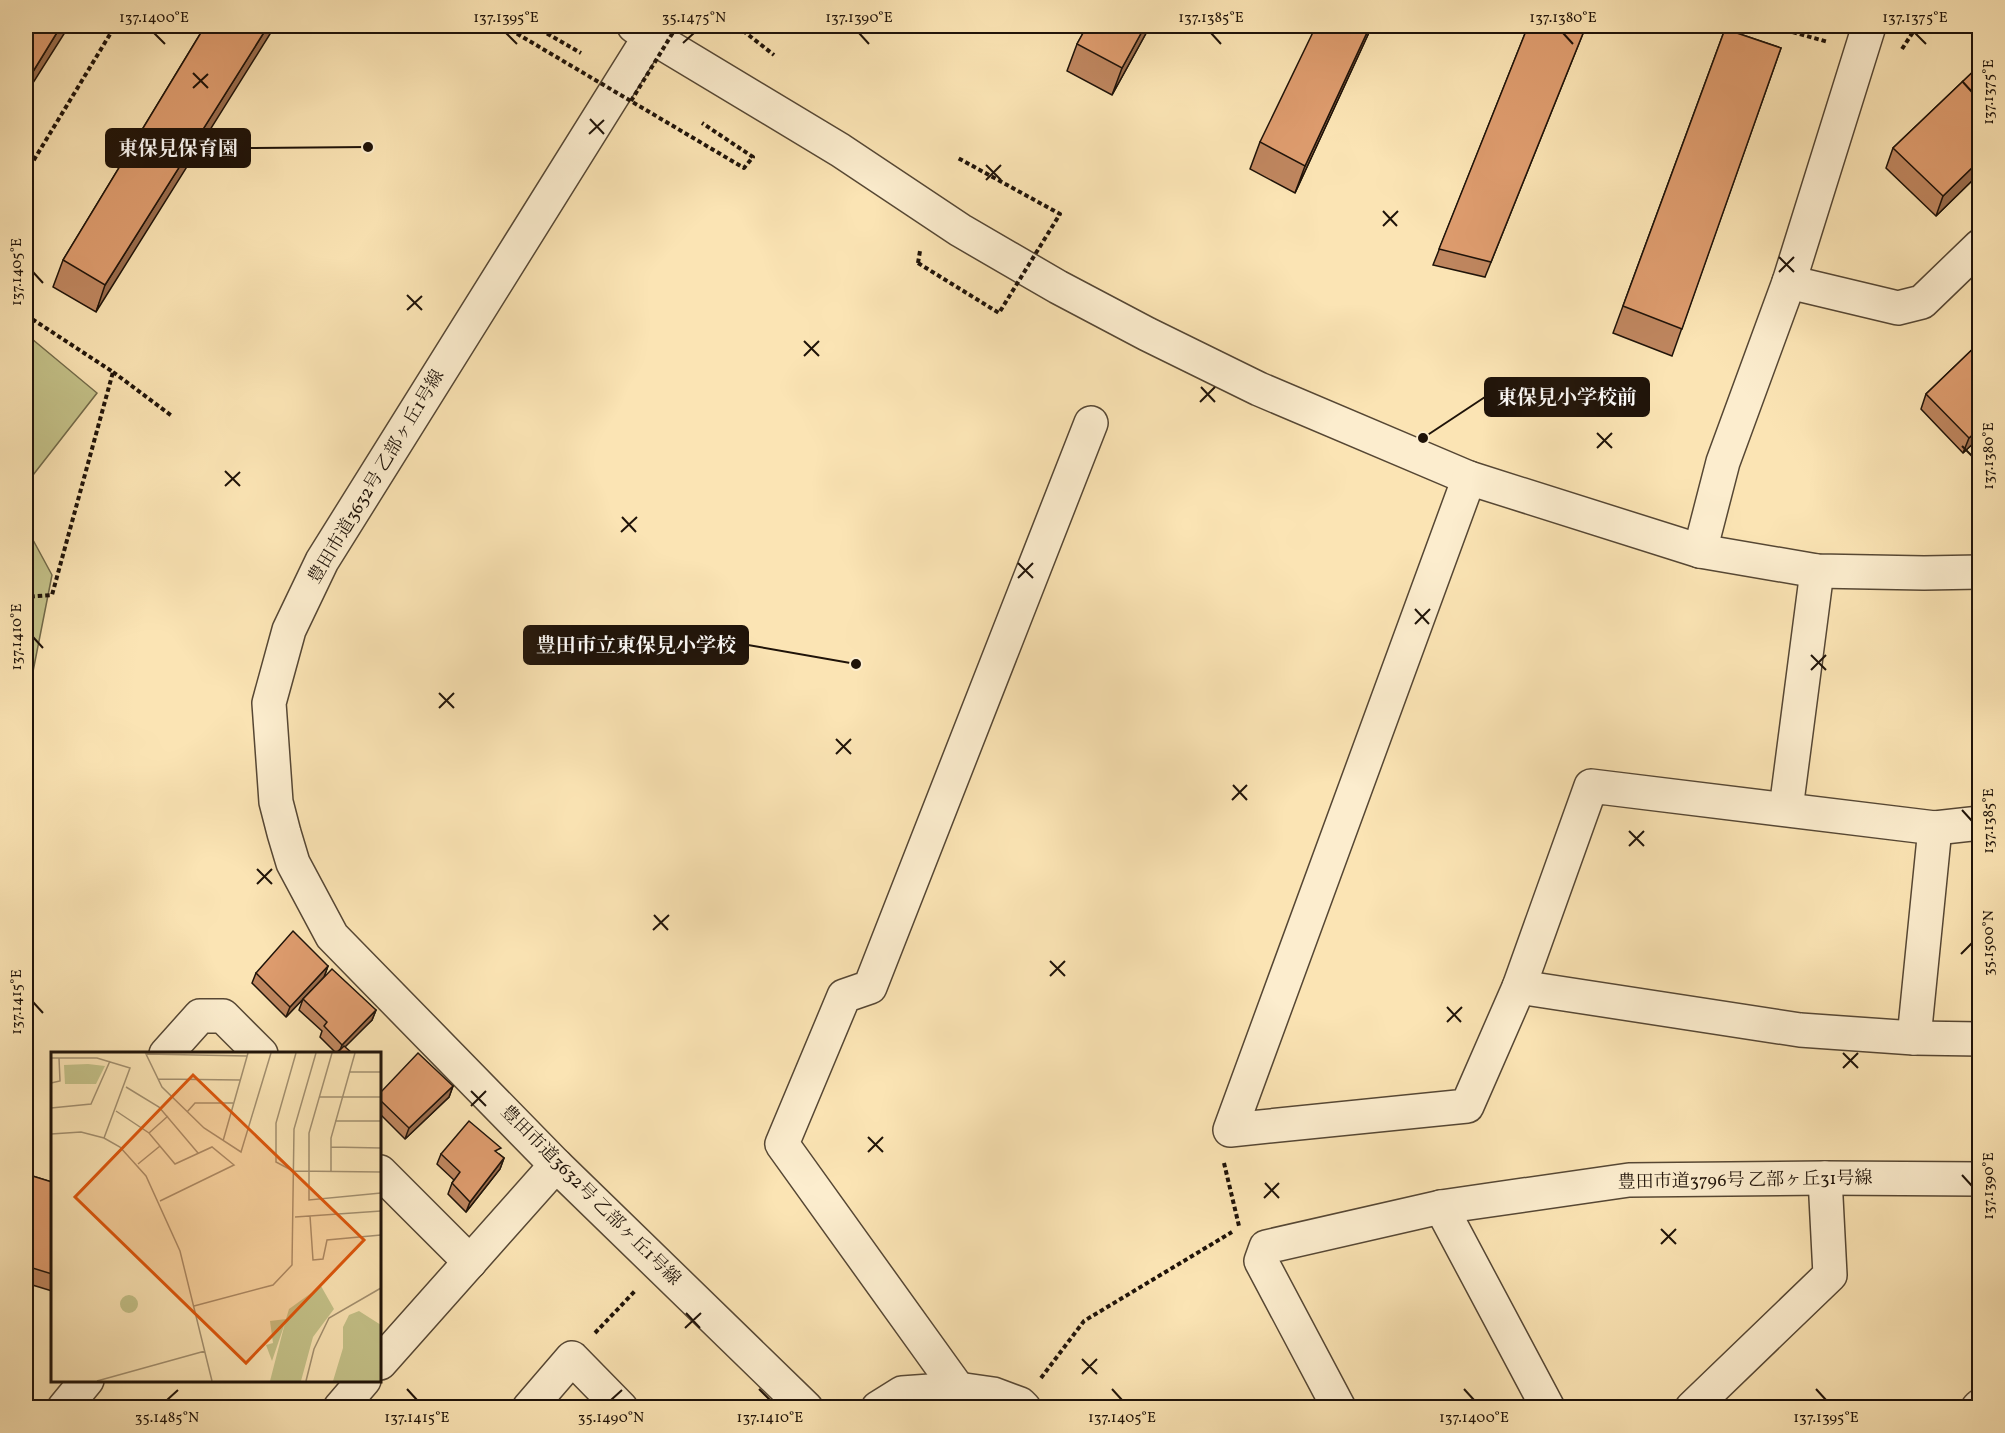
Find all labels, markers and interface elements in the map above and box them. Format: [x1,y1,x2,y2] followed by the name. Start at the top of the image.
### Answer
[119,8,189,29] text: 137.1400°E
[473,8,539,29] text: 137.1395°E
[662,8,726,29] text: 35.1475°N
[825,8,893,29] text: 137.1390°E
[1178,8,1244,29] text: 137.1385°E
[1529,8,1597,29] text: 137.1380°E
[1882,8,1948,29] text: 137.1375°E
[1979,59,2000,125] text: 137.1375°E
[106,129,250,167] callout: 東保見保育園
[118,136,238,164] text: 東保見保育園
[7,238,28,306] text: 137.1405°E
[303,365,451,589] street label: 豊田市道3632号 乙部ヶ丘1号線
[1485,378,1649,416] callout: 東保見小学校前
[1497,385,1637,413] text: 東保見小学校前
[1979,422,2000,490] text: 137.1380°E
[7,604,28,670] text: 137.1410°E
[524,626,748,664] callout: 豊田市立東保見小学校
[536,633,736,661] text: 豊田市立東保見小学校
[1979,788,2000,854] text: 137.1385°E
[1979,910,2000,976] text: 35.1500°N
[7,969,28,1035] text: 137.1415°E
[51,1052,381,1382] inset map
[494,1100,686,1292] street label: 豊田市道3632号 乙部ヶ丘1号線
[1979,1152,2000,1220] text: 137.1390°E
[1617,1166,1873,1196] street label: 豊田市道3796号 乙部ヶ丘31号線
[135,1408,199,1429] text: 35.1485°N
[384,1408,450,1429] text: 137.1415°E
[578,1408,644,1429] text: 35.1490°N
[737,1408,803,1429] text: 137.1410°E
[1088,1408,1156,1429] text: 137.1405°E
[1439,1408,1509,1429] text: 137.1400°E
[1793,1408,1859,1429] text: 137.1395°E

